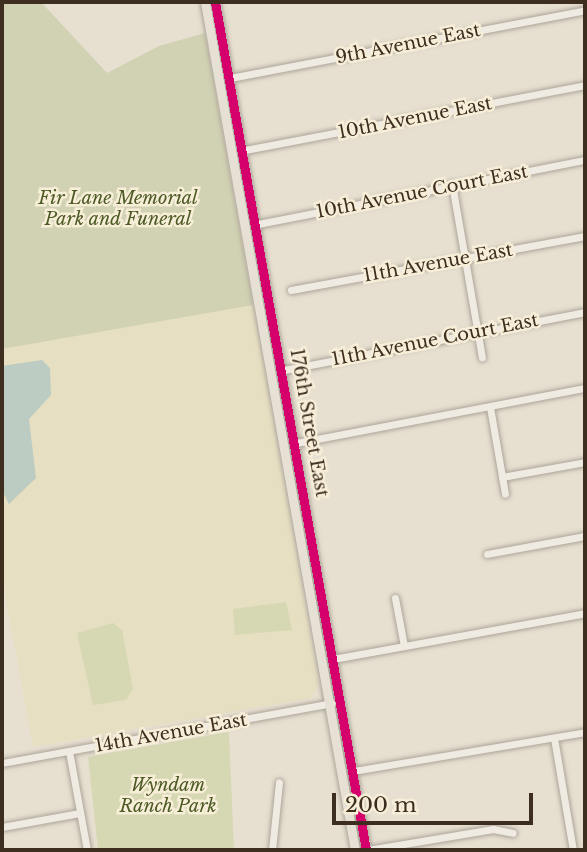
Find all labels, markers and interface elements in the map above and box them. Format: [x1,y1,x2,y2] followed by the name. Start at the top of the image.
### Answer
[333,19,483,69] street label: 9th Avenue East
[336,92,494,144] street label: 10th Avenue East
[314,161,530,223] street label: 10th Avenue Court East
[38,188,198,230] park label: Fir Lane Memorial Park and Funeral
[361,239,515,287] street label: 11th Avenue East
[329,309,541,371] street label: 11th Avenue Court East
[285,347,333,499] street label: 176th Street East
[93,709,249,757] street label: 14th Avenue East
[119,775,217,818] park label: Wyndam Ranch Park
[335,778,536,822] scale bar
[345,792,416,818] text: 200 m

